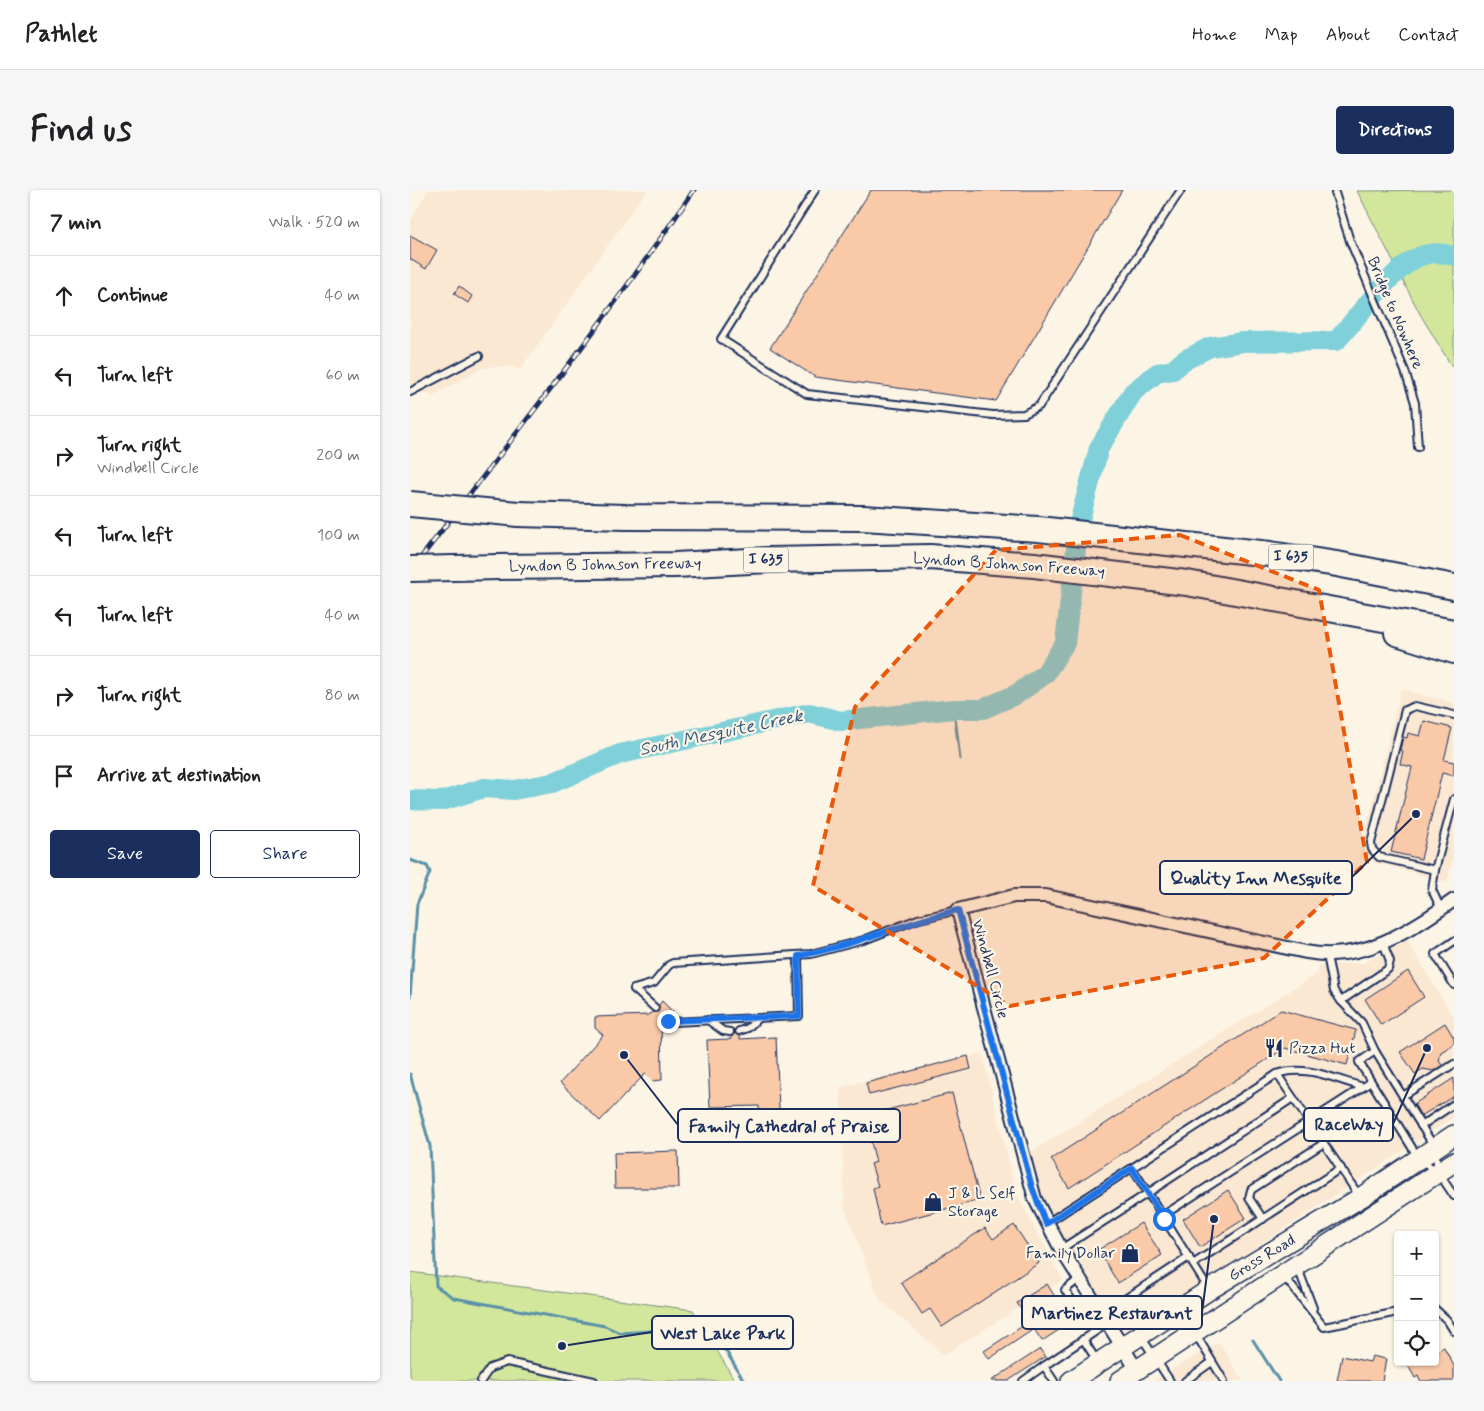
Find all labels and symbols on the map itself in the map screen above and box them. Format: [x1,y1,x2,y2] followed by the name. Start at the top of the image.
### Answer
[1362,254,1428,373] street label: Bridge to Nowhere
[1268,544,1314,570] road number: I 635
[744,548,788,572] road number: I 635
[912,548,1106,582] street label: Lyndon B Johnson Freeway
[509,553,701,577] street label: Lyndon B Johnson Freeway
[637,704,806,762] water label: South Mesquite Creek
[1160,861,1352,894] callout: Quality Inn Mesquite
[1170,867,1342,891] text: Quality Inn Mesquite
[967,917,1013,1021] street label: Windbell Circle
[657,1010,680,1033] route end
[1263,1037,1285,1059] restaurant icon: Pizza Hut
[1289,1038,1356,1059] place label: Pizza Hut
[1304,1108,1393,1141] callout: RaceWay
[678,1109,900,1142] callout: Family Cathedral of Praise
[1314,1113,1384,1137] text: RaceWay
[689,1115,890,1139] text: Family Cathedral of Praise
[948,1183,1016,1222] place label: J & L Self Storage
[922,1191,944,1213] shop icon: J & L Self Storage
[1153,1208,1176,1231] route start
[1225,1230,1299,1286] street label: Gross Road
[1119,1242,1141,1264] shop icon: Family Dollar
[1026,1243,1115,1264] place label: Family Dollar
[1022,1296,1202,1329] callout: Martinez Restaurant
[1031,1302,1193,1326] text: Martinez Restaurant
[652,1316,793,1349] callout: West Lake Park
[659,1322,787,1346] text: West Lake Park

